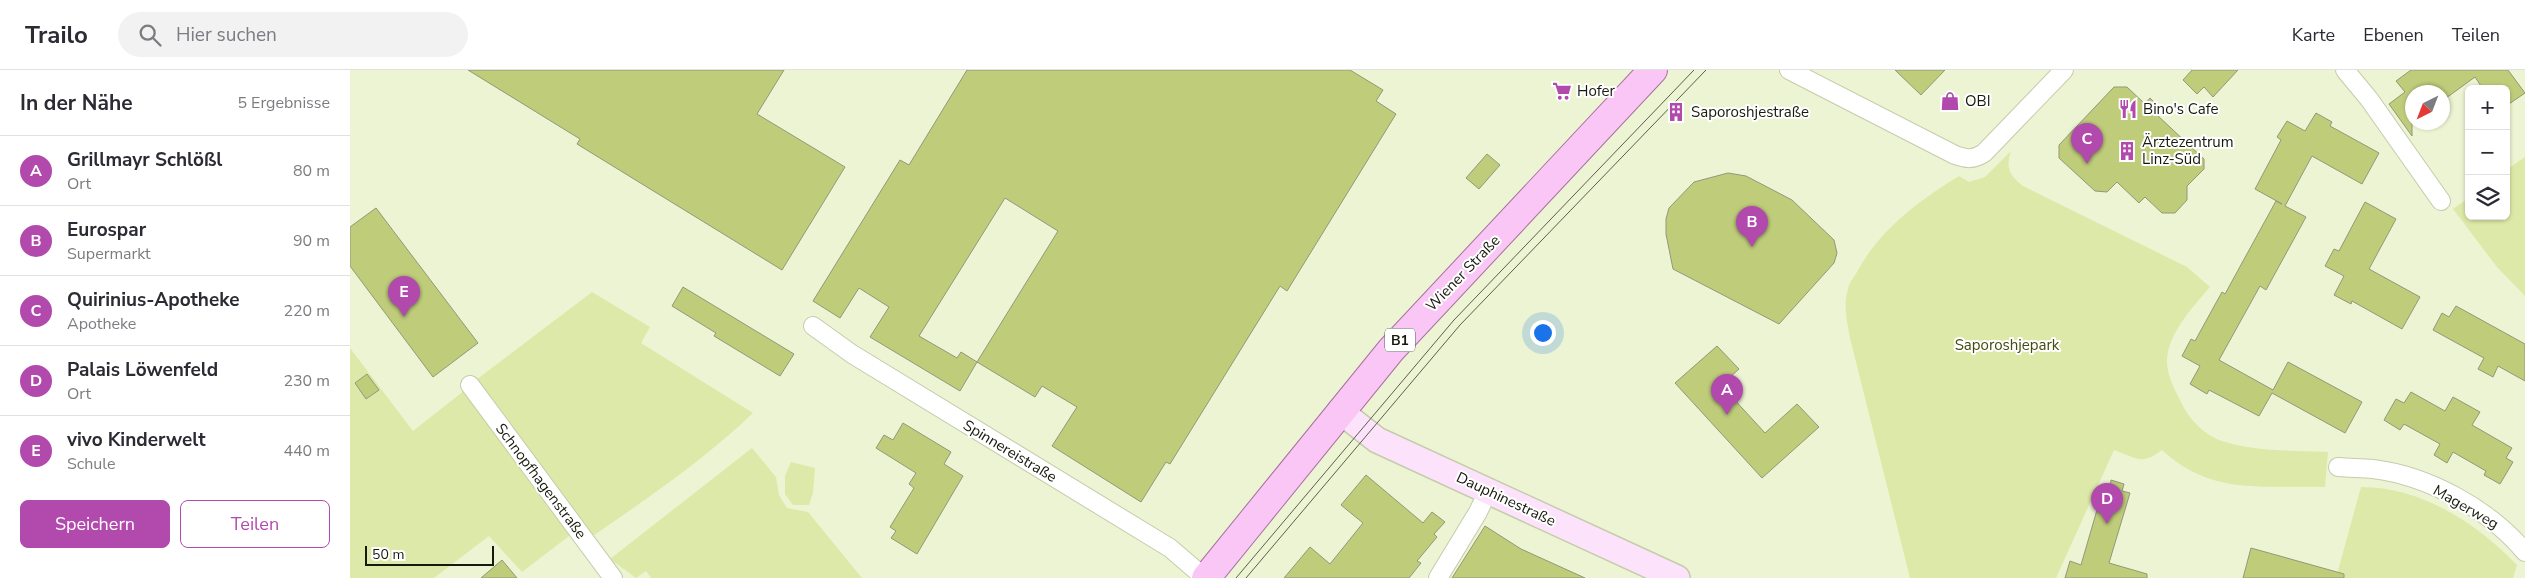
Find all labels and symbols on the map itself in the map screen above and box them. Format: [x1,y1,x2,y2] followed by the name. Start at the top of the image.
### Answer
[1551,80,1573,102] supermarket icon: Hofer
[1577,81,1615,101] place label: Hofer
[2405,85,2450,130] north arrow
[1939,90,1961,112] shop icon: OBI
[1965,91,1991,111] place label: OBI
[2117,98,2139,120] restaurant icon: Bino's Cafe
[2143,99,2218,119] place label: Bino's Cafe
[1665,101,1687,123] building icon: Saporoshjestraße
[1691,102,1809,122] place label: Saporoshjestraße
[2071,123,2103,164] pin: C
[2142,132,2234,169] place label: Ärztezentrum Linz-Süd
[2116,140,2138,162] building icon: Ärztezentrum Linz-Süd
[1736,206,1768,247] pin: B
[1422,231,1504,315] street label: Wiener Straße
[388,276,420,317] pin: E
[1530,320,1556,346] your location
[1385,328,1415,352] road number: B1
[1955,335,2060,355] park label: Saporoshjepark
[1711,374,1743,415] pin: A
[959,415,1061,487] street label: Spinnereistraße
[491,419,591,543] street label: Schnopfhagenstraße
[1453,467,1559,531] street label: Dauphinestraße
[2430,480,2502,534] street label: Magerweg
[2091,483,2123,524] pin: D
[365,543,494,566] scale bar

